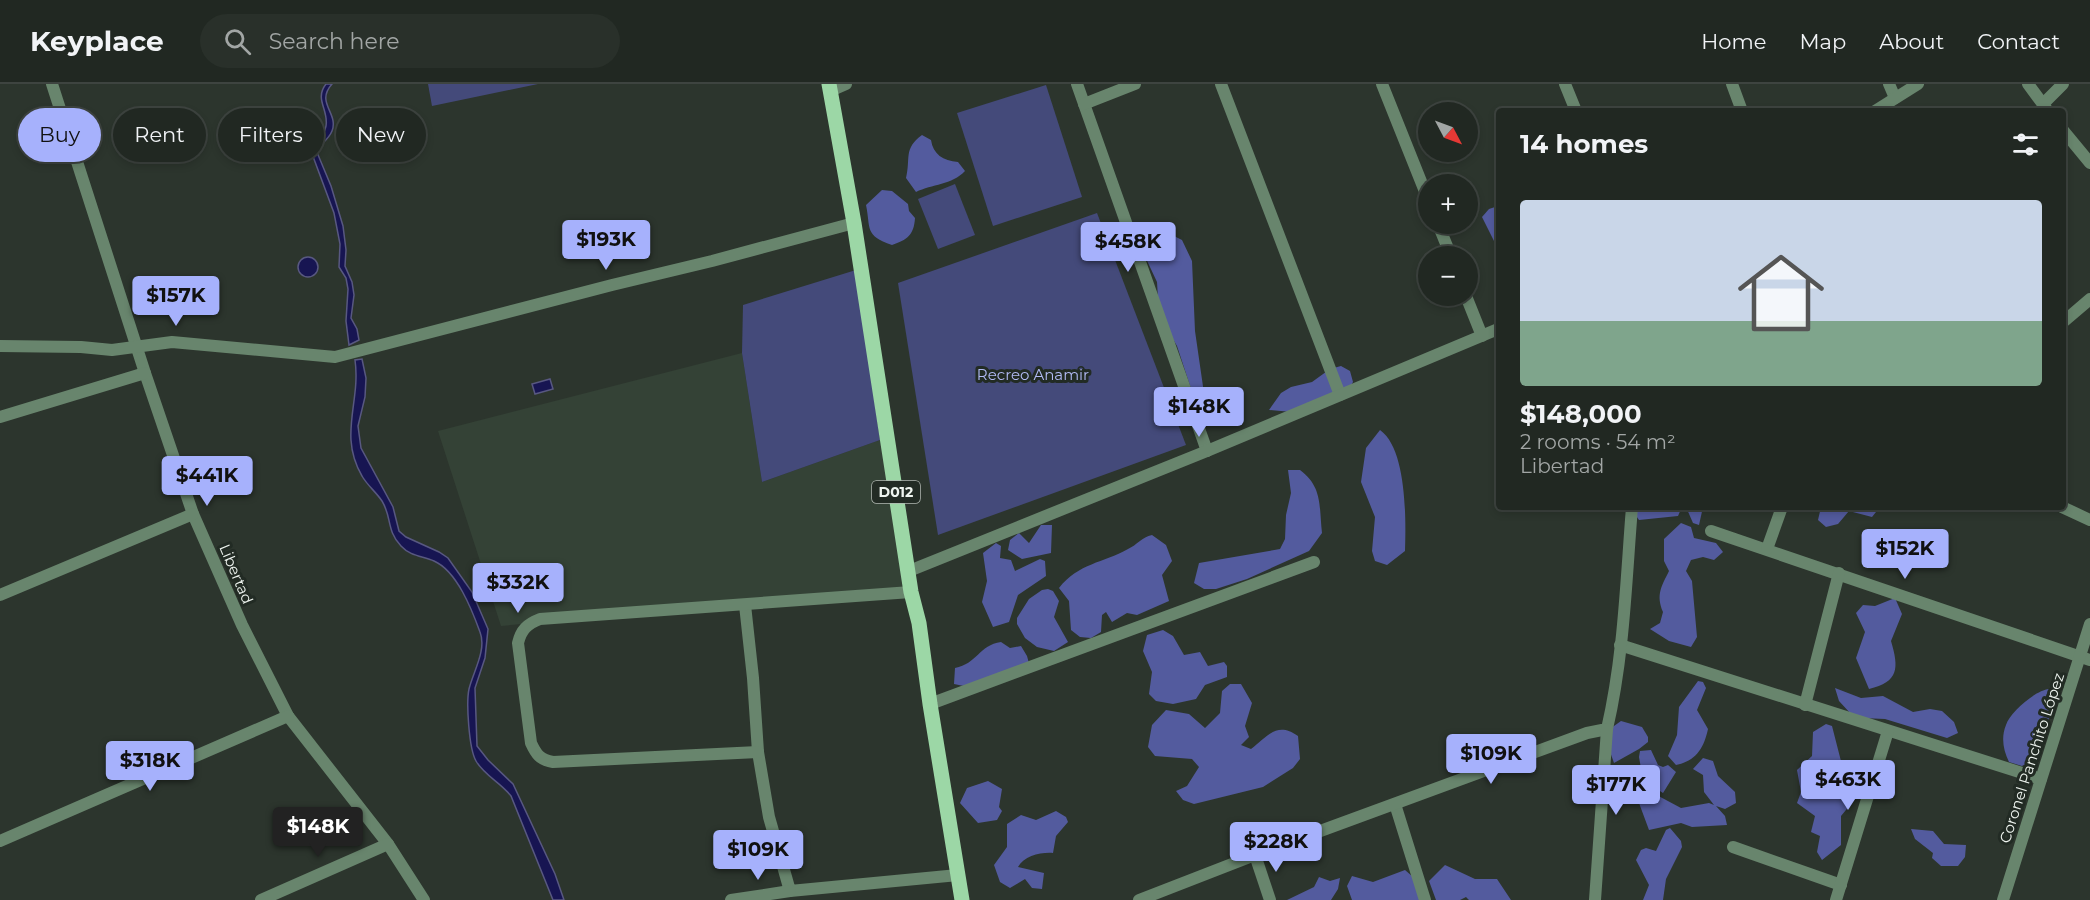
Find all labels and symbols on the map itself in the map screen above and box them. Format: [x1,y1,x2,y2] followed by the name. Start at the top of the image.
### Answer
[1418,102,1478,162] north arrow
[564,220,648,271] pin: $193K
[1086,222,1170,273] pin: $458K
[134,276,218,327] pin: $157K
[977,365,1089,384] park label: Recreo Anamir
[1157,387,1241,438] pin: $148K
[165,456,249,507] pin: $441K
[872,481,920,503] road number: D012
[1863,529,1947,580] pin: $152K
[215,541,258,607] street label: Libertad
[476,563,560,614] pin: $332K
[1995,670,2068,845] street label: Coronel Panchito López
[1449,734,1533,785] pin: $109K
[108,741,192,792] pin: $318K
[1806,760,1890,811] pin: $463K
[1574,765,1658,816] pin: $177K
[276,807,360,858] pin: $148K
[1234,822,1318,873] pin: $228K
[716,830,800,881] pin: $109K

